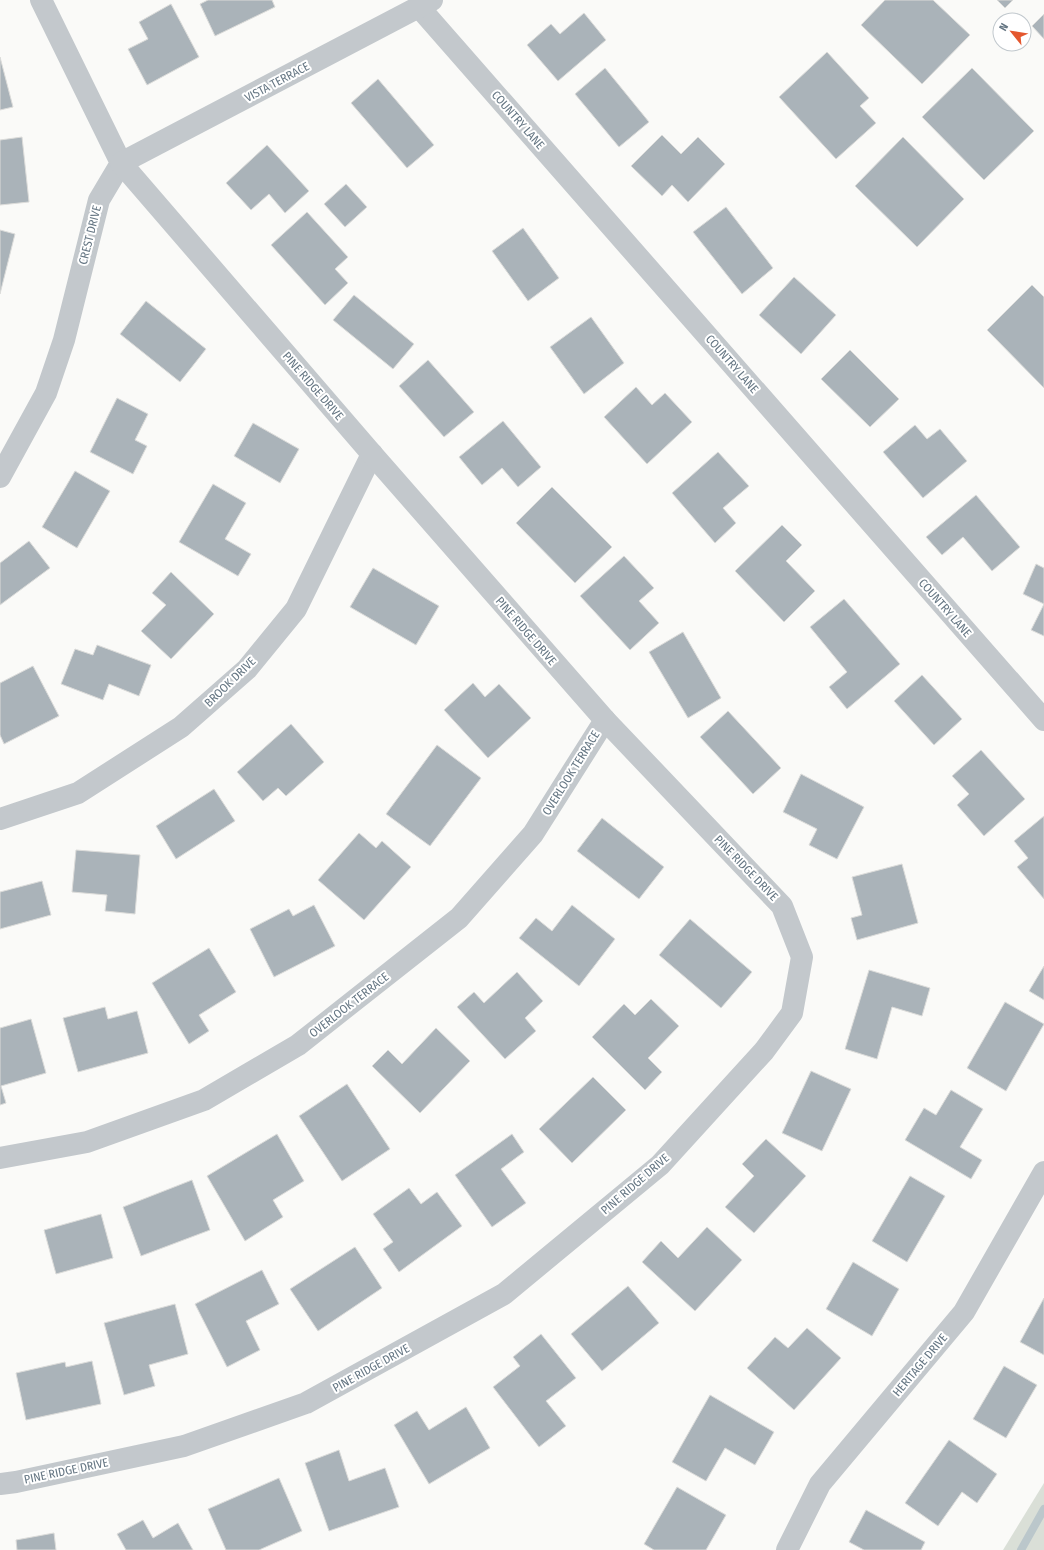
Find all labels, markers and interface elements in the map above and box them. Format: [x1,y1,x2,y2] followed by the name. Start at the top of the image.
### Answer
[992,12,1032,52] north arrow
[996,21,1011,33] text: N
[242,59,312,105] street label: VISTA TERRACE
[489,88,547,152] street label: COUNTRY LANE
[76,204,104,266] street label: CREST DRIVE
[703,332,761,396] street label: COUNTRY LANE
[280,349,347,423] street label: PINE RIDGE DRIVE
[916,576,974,640] street label: COUNTRY LANE
[493,594,560,668] street label: PINE RIDGE DRIVE
[202,654,259,710] street label: BROOK DRIVE
[539,728,603,818] street label: OVERLOOK TERRACE
[711,832,781,904] street label: PINE RIDGE DRIVE
[306,969,392,1040] street label: OVERLOOK TERRACE
[598,1150,672,1217] street label: PINE RIDGE DRIVE
[890,1331,950,1399] street label: HERITAGE DRIVE
[330,1341,412,1395] street label: PINE RIDGE DRIVE
[23,1455,110,1487] street label: PINE RIDGE DRIVE

